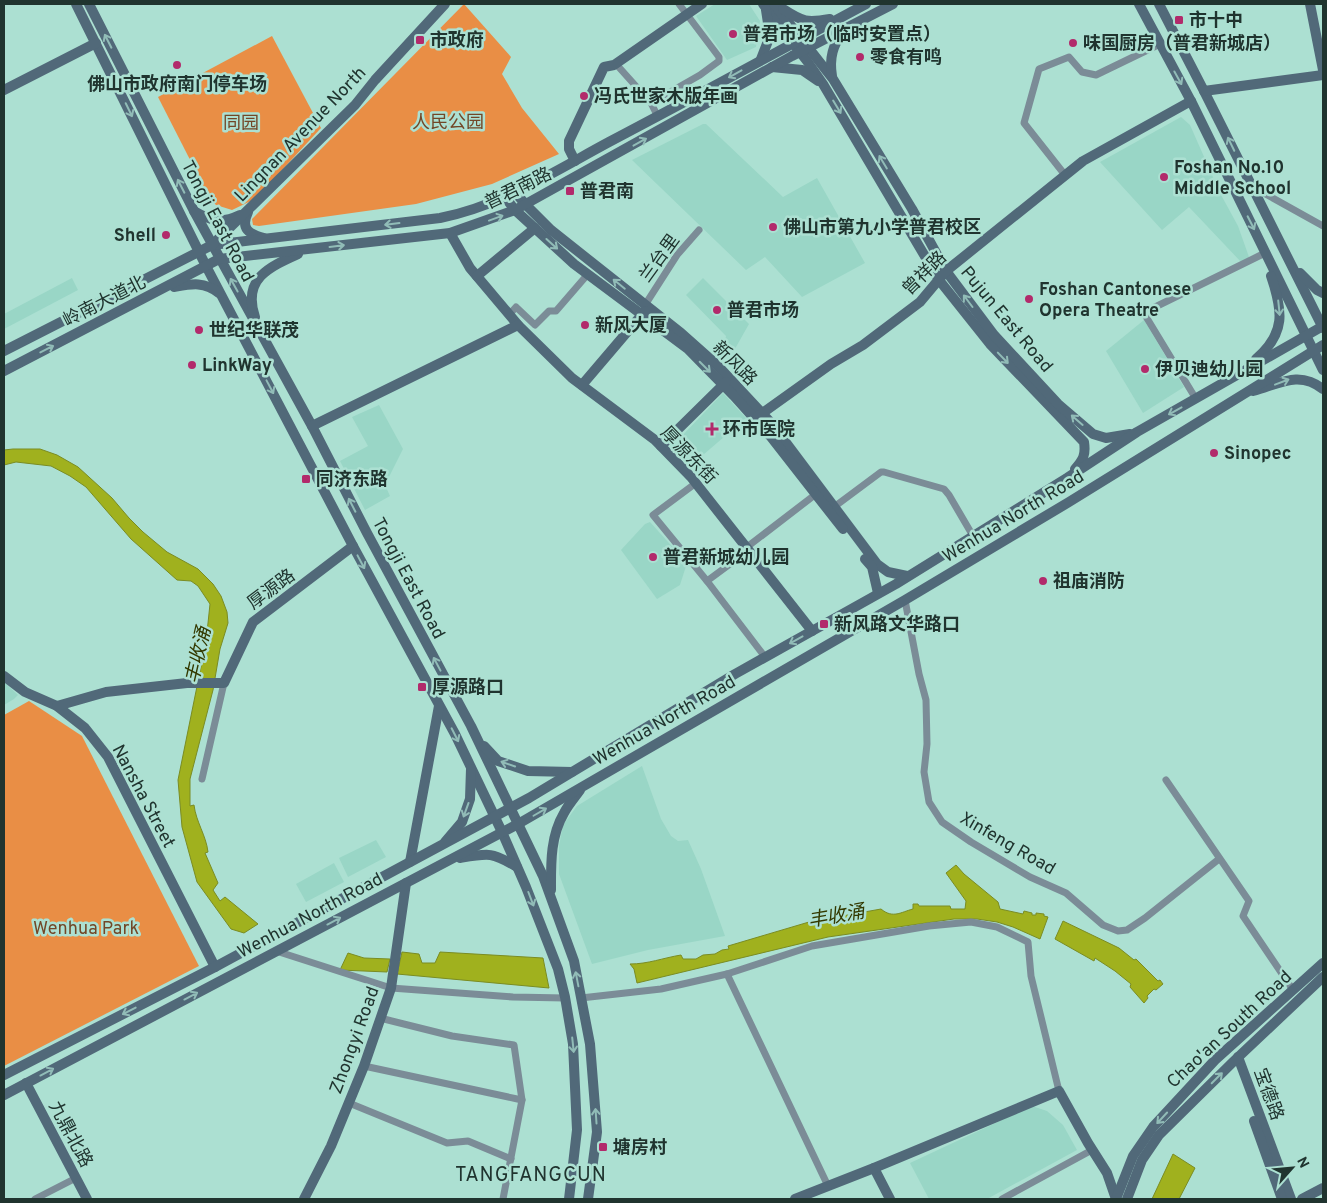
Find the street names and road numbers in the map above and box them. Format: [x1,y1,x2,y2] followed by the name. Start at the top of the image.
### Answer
[230,62,372,208] street label: Lingnan Avenue North
[175,157,258,286] street label: Tongji East Road
[481,163,556,215] street label: 普君南路
[635,230,685,287] street label: 兰台里
[898,247,952,301] street label: 曾祥路
[955,262,1057,378] street label: Pujun East Road
[59,272,150,333] street label: 岭南大道北
[707,337,761,391] street label: 新风路
[655,422,721,490] street label: 厚源东街
[939,466,1089,569] street label: Wenhua North Road
[366,514,449,643] street label: Tongji East Road
[243,565,300,616] street label: 厚源路
[589,671,740,772] street label: Wenhua North Road
[106,741,180,852] street label: Nansha Street
[955,808,1059,881] street label: Xinfeng Road
[234,868,387,964] street label: Wenhua North Road
[1163,966,1297,1094] street label: Chao'an South Road
[325,984,386,1097] street label: Zhongyi Road
[1248,1065,1288,1124] street label: 宝德路
[43,1098,97,1172] street label: 九鼎北路

